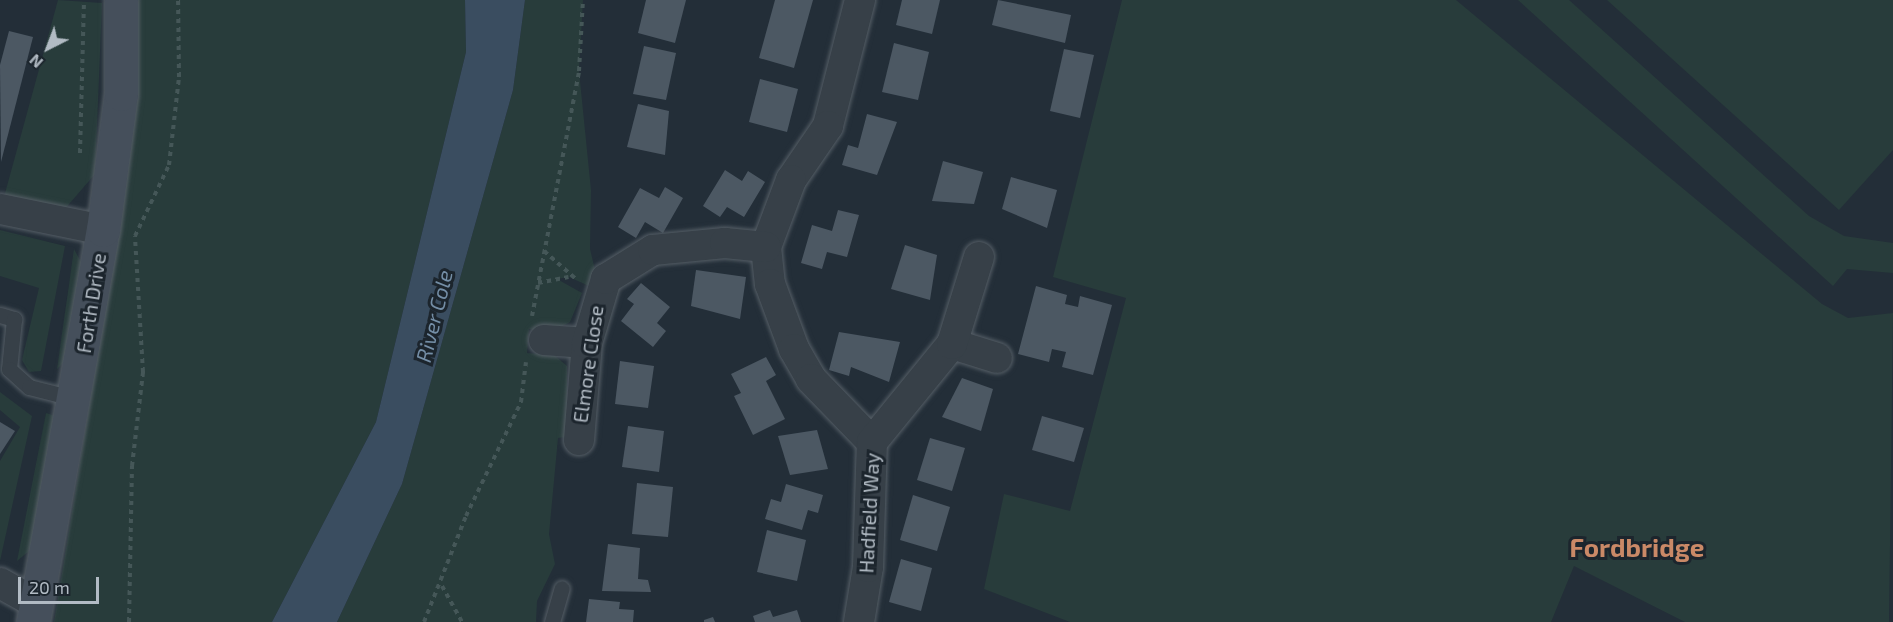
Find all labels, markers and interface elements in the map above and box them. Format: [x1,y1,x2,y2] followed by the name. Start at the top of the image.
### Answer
[18,18,78,78] north arrow
[25,51,46,73] text: N
[71,251,111,355] street label: Forth Drive
[410,267,458,365] water label: River Cole
[568,304,608,424] street label: Elmore Close
[854,452,884,574] street label: Hadfield Way
[1570,531,1704,563] district label: Fordbridge
[21,565,102,603] scale bar
[29,576,70,598] text: 20 m

